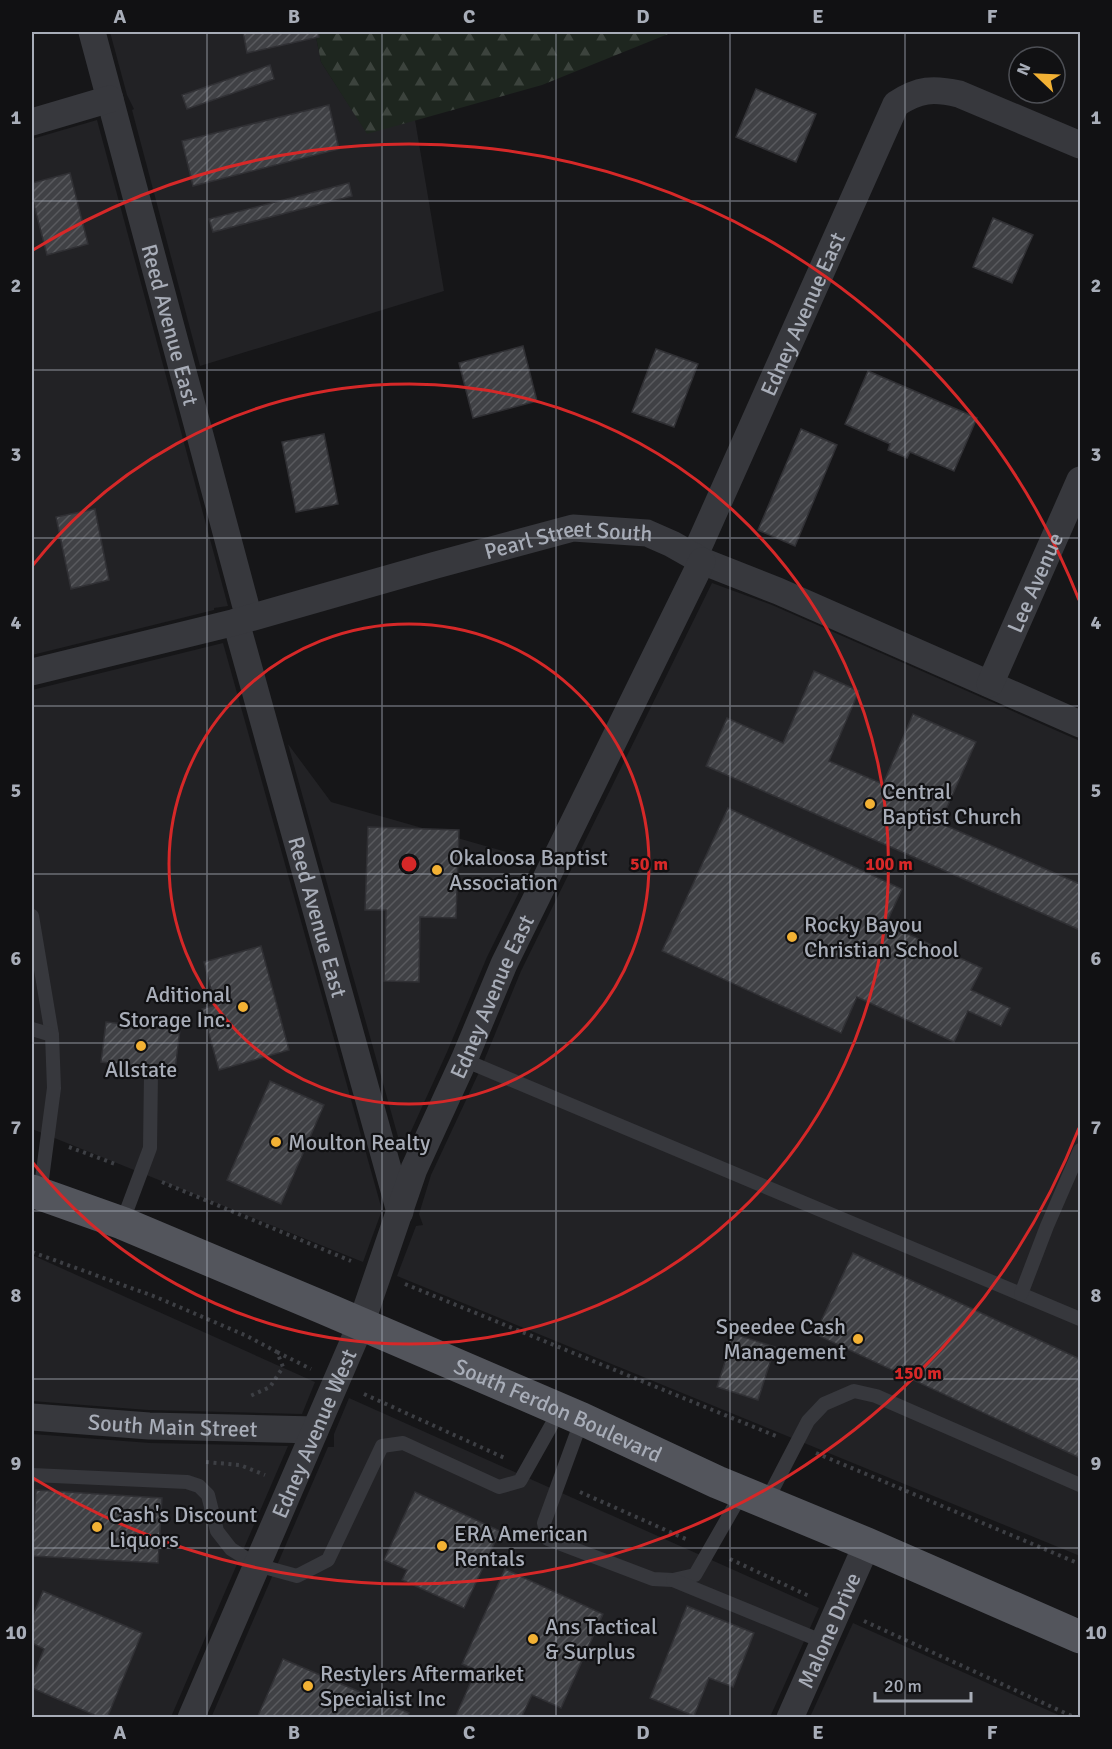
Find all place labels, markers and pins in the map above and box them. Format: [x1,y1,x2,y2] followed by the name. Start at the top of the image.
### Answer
[882,778,1021,830] place label: Central Baptist Church
[863,797,877,811] marker: Central Baptist Church
[449,844,608,896] place label: Okaloosa Baptist Association
[399,854,419,874] centre of rings
[430,863,444,877] marker: Okaloosa Baptist Association
[804,911,959,963] place label: Rocky Bayou Christian School
[785,930,799,944] marker: Rocky Bayou Christian School
[119,981,231,1033] place label: Aditional Storage Inc.
[236,1000,250,1014] marker: Aditional Storage Inc.
[134,1039,148,1053] marker: Allstate
[105,1056,177,1083] place label: Allstate
[288,1129,431,1156] place label: Moulton Realty
[269,1135,283,1149] marker: Moulton Realty
[716,1313,846,1365] place label: Speedee Cash Management
[851,1332,865,1346] marker: Speedee Cash Management
[109,1501,257,1553] place label: Cash's Discount Liquors
[90,1520,104,1534] marker: Cash's Discount Liquors
[454,1520,588,1572] place label: ERA American Rentals
[435,1539,449,1553] marker: ERA American Rentals
[545,1613,657,1665] place label: Ans Tactical & Surplus
[526,1632,540,1646] marker: Ans Tactical & Surplus
[320,1660,524,1712] place label: Restylers Aftermarket Specialist Inc
[301,1679,315,1693] marker: Restylers Aftermarket Specialist Inc

